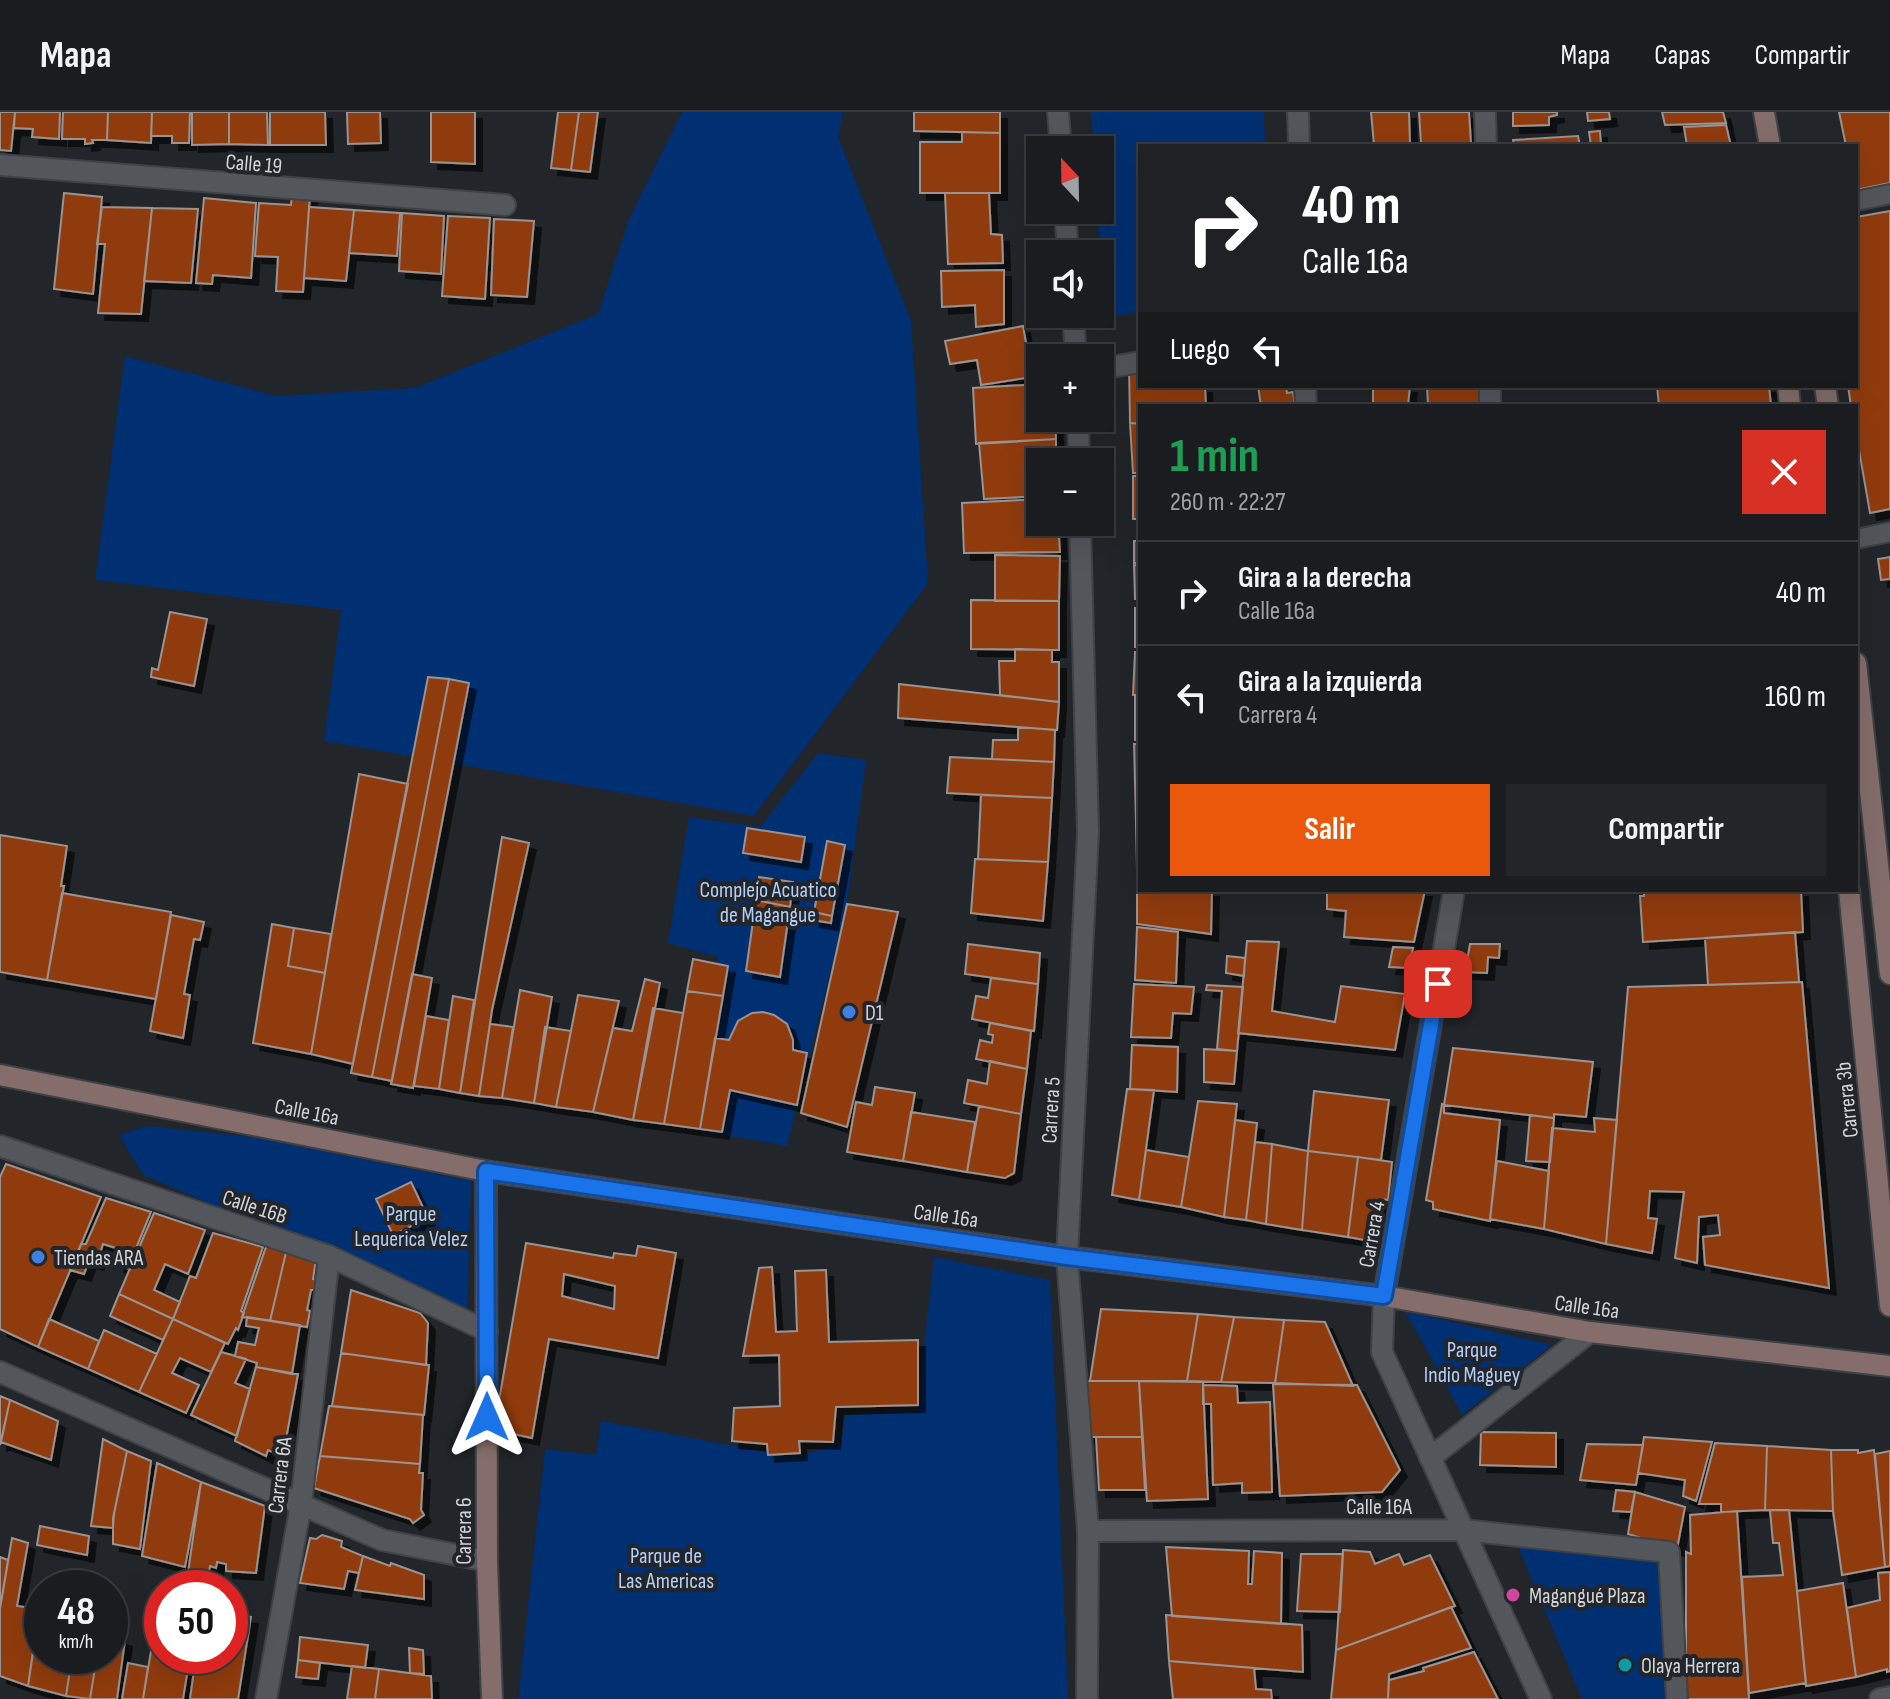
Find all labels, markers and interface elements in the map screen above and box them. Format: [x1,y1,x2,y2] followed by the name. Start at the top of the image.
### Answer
[40,33,112,78] text: Mapa
[1561,39,1610,72] text: Mapa
[1654,39,1711,72] text: Capas
[1755,39,1850,72] text: Compartir
[1026,136,1114,224] north arrow
[1026,136,1114,536] map controls
[224,149,283,180] street label: Calle 19
[1302,173,1401,240] text: 40 m
[1170,176,1274,280] icon: right
[1026,240,1114,328] button: sound
[1302,241,1409,284] text: Calle 16a
[1246,328,1290,372] icon: left
[1170,332,1230,368] text: Luego
[1026,344,1114,432] button: +
[1170,428,1259,485] text: 1 min
[1742,430,1826,514] button: close
[1026,448,1114,536] button: −
[1170,487,1285,518] text: 260 m · 22:27
[1238,560,1412,596] text: Gira a la derecha
[1170,571,1214,615] icon: right
[1776,575,1826,611] text: 40 m
[1238,596,1315,627] text: Calle 16a
[1238,664,1422,700] text: Gira a la izquierda
[1170,675,1214,719] icon: left
[1765,679,1826,715] text: 160 m
[1238,700,1317,731] text: Carrera 4
[1170,784,1490,876] button: Salir
[1506,784,1826,876] button: Compartir
[699,877,837,929] park label: Complejo Acuatico de Magangue
[1404,950,1472,1018] pin
[1416,962,1460,1006] icon: arrive
[865,1000,884,1027] place label: D1
[840,1003,858,1021] marker: D1
[1830,1061,1865,1139] street label: Carrera 3b
[1036,1076,1067,1144] street label: Carrera 5
[272,1093,341,1132] street label: Calle 16a
[219,1184,290,1231] street label: Calle 16B
[912,1199,980,1234] street label: Calle 16a
[1353,1199,1392,1270] street label: Carrera 4
[354,1201,468,1253] park label: Parque Lequerica Velez
[54,1245,144,1272] place label: Tiendas ARA
[29,1248,47,1266] marker: Tiendas ARA
[1553,1290,1621,1325] street label: Calle 16a
[1424,1337,1521,1389] park label: Parque Indio Maguey
[445,1375,529,1459] position arrow
[262,1435,299,1515] street label: Carrera 6A
[1346,1494,1413,1521] street label: Calle 16A
[451,1497,478,1565] street label: Carrera 6
[618,1543,714,1595] park label: Parque de Las Americas
[144,1570,248,1674] speed limit sign: 50
[1529,1583,1645,1610] place label: Magangué Plaza
[1504,1586,1522,1604] marker: Magangué Plaza
[57,1588,95,1636] text: 48
[59,1630,93,1654] text: km/h
[1641,1653,1740,1680] place label: Olaya Herrera
[1616,1656,1634,1674] marker: Olaya Herrera

